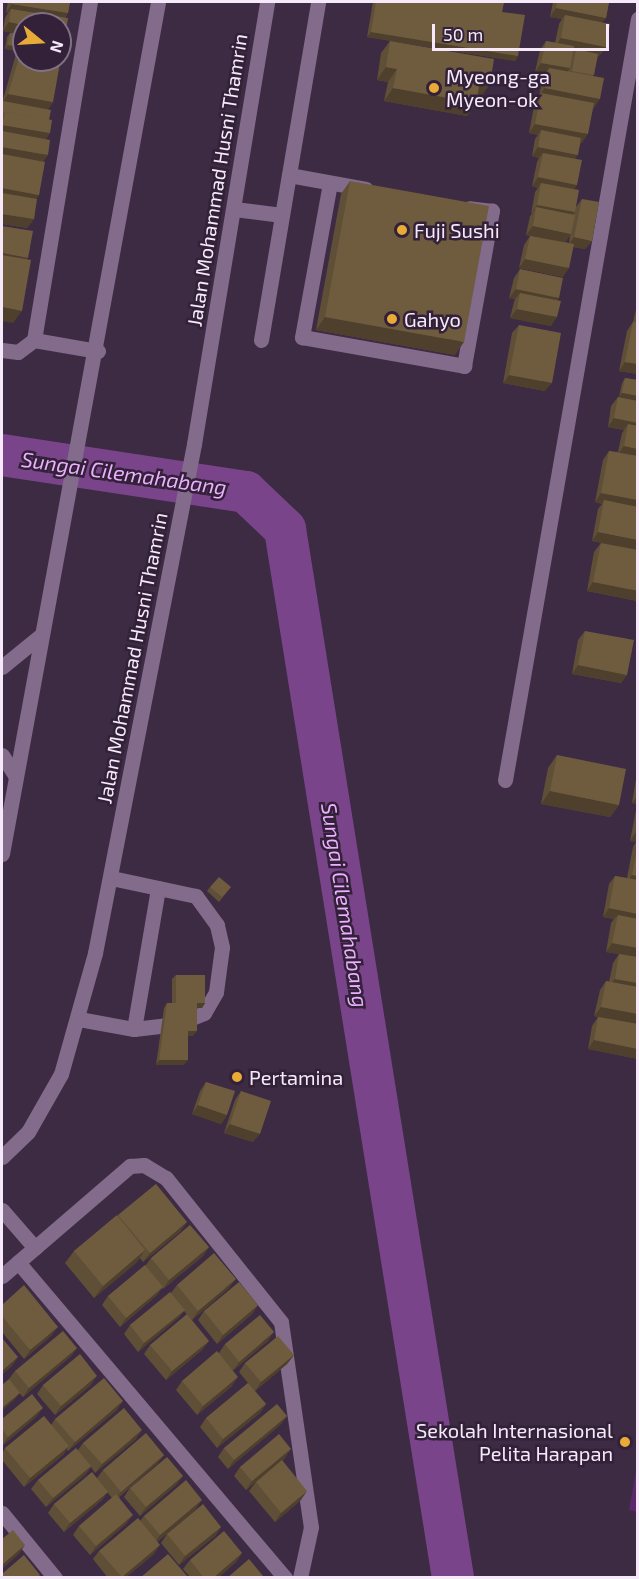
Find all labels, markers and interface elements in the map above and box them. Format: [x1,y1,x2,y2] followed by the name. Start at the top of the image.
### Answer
[12,12,72,72] north arrow
[435,12,612,50] scale bar
[443,23,483,45] text: 50 m
[182,32,252,328] street label: Jalan Mohammad Husni Thamrin
[47,39,69,56] text: N
[446,64,550,111] place label: Myeong-ga Myeon-ok
[427,81,441,95] marker: Myeong-ga Myeon-ok
[414,218,500,242] place label: Fuji Sushi
[395,223,409,237] marker: Fuji Sushi
[404,307,461,331] place label: Gahyo
[385,312,399,326] marker: Gahyo
[20,446,228,500] water label: Sungai Cilemahabang
[92,510,172,806] street label: Jalan Mohammad Husni Thamrin
[316,801,374,1009] water label: Sungai Cilemahabang
[249,1065,343,1089] place label: Pertamina
[230,1070,244,1084] marker: Pertamina
[416,1418,613,1465] place label: Sekolah Internasional Pelita Harapan
[618,1435,632,1449] marker: Sekolah Internasional Pelita Harapan

